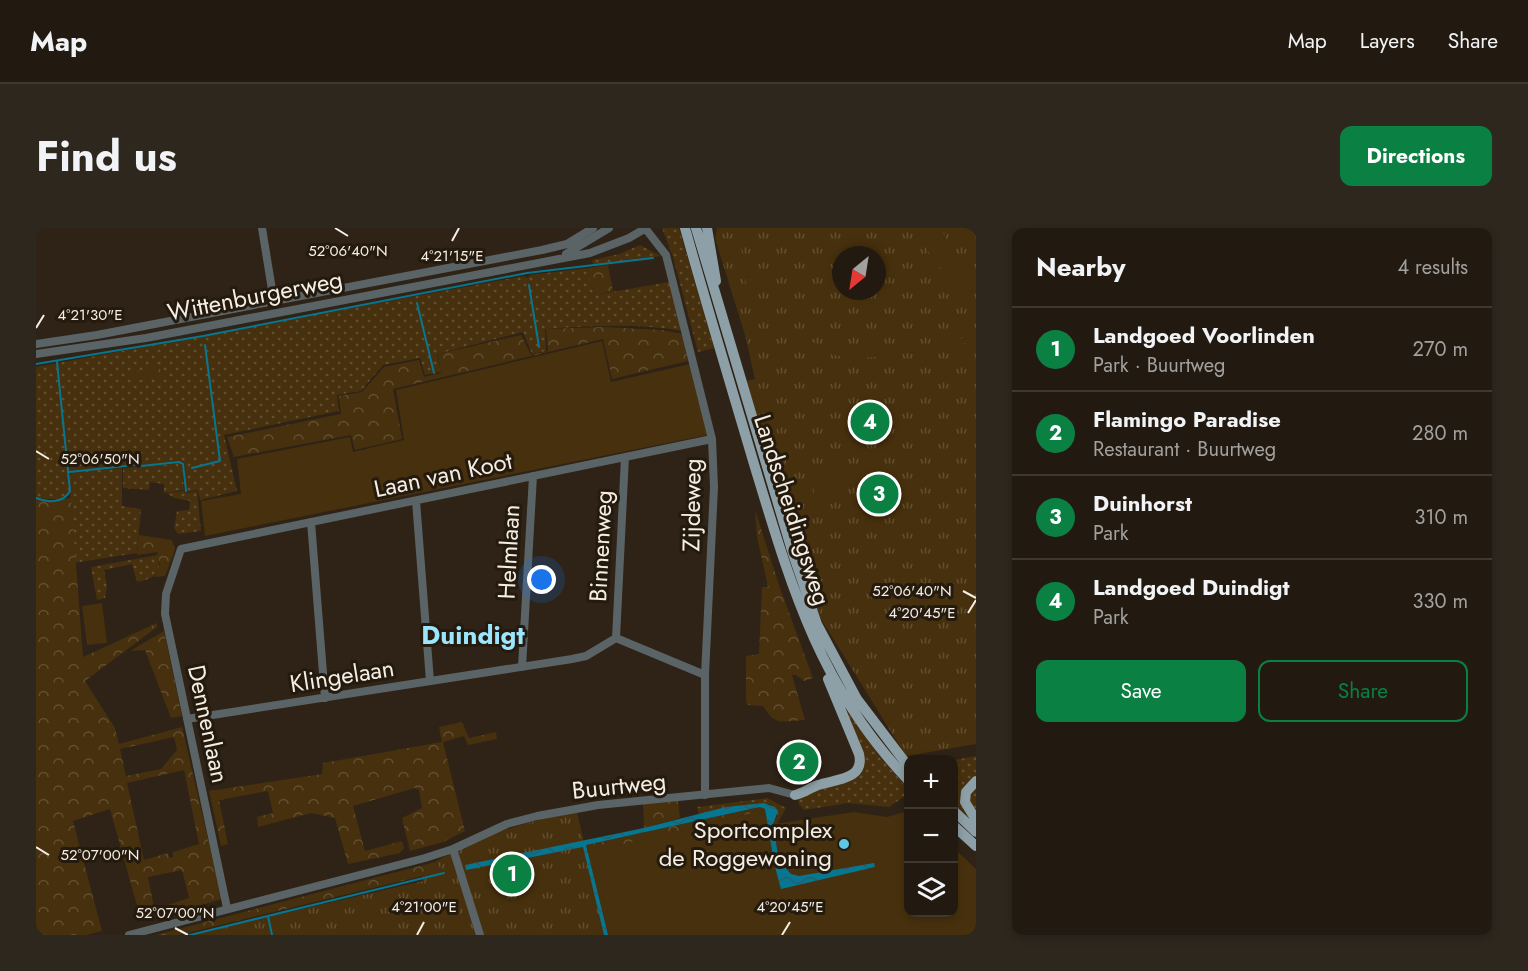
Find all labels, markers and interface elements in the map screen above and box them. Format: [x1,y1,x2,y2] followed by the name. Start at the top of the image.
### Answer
[30,21,87,62] text: Map
[1288,26,1327,56] text: Map
[1360,26,1415,56] text: Layers
[1448,26,1498,56] text: Share
[36,126,177,187] text: Find us
[1340,126,1492,186] button: Directions
[308,240,388,262] text: 52°06'40"N
[421,245,483,267] text: 4°21'15"E
[832,246,886,300] north arrow
[1036,248,1125,286] text: Nearby
[1397,253,1468,282] text: 4 results
[164,261,345,330] street label: Wittenburgerweg
[58,304,122,326] text: 4°21'30"E
[1093,319,1315,351] text: Landgoed Voorlinden
[1050,335,1061,364] text: 1
[1413,335,1468,364] text: 270 m
[1093,351,1225,380] text: Park · Buurtweg
[850,400,890,444] pin: 4
[1093,403,1281,435] text: Flamingo Paradise
[745,410,840,610] street label: Landscheidingsweg
[1049,419,1062,448] text: 2
[1412,419,1468,448] text: 280 m
[1093,435,1276,464] text: Restaurant · Buurtweg
[371,443,515,506] street label: Laan van Koot
[60,448,140,470] text: 52°06'50"N
[673,458,710,552] street label: Zijdeweg
[860,472,898,516] pin: 3
[1093,487,1192,519] text: Duinhorst
[580,489,621,603] street label: Binnenweg
[1049,503,1062,532] text: 3
[1414,503,1468,532] text: 310 m
[489,504,528,600] street label: Helmlaan
[1093,519,1129,548] text: Park
[527,565,556,594] your location
[1093,571,1289,603] text: Landgoed Duindigt
[872,580,952,602] text: 52°06'40"N
[1049,587,1062,616] text: 4
[1413,587,1468,616] text: 330 m
[888,602,956,624] text: 4°20'45"E
[1093,603,1129,632] text: Park
[421,616,525,654] district label: Duindigt
[287,650,397,701] street label: Klingelaan
[1036,660,1246,722] button: Save
[1258,660,1468,722] button: Share
[179,662,238,786] street label: Dennenlaan
[780,740,819,784] pin: 2
[904,755,958,917] map controls
[904,755,958,809] button: +
[570,763,668,808] street label: Buurtweg
[904,809,958,863] button: −
[659,812,833,875] place label: Sportcomplex de Roggewoning
[837,837,851,851] marker: Sportcomplex de Roggewoning
[61,844,139,866] text: 52°07'00"N
[492,852,532,896] pin: 1
[904,863,958,917] button: layers
[391,896,457,918] text: 4°21'00"E
[756,896,824,918] text: 4°20'45"E
[136,902,214,924] text: 52°07'00"N

